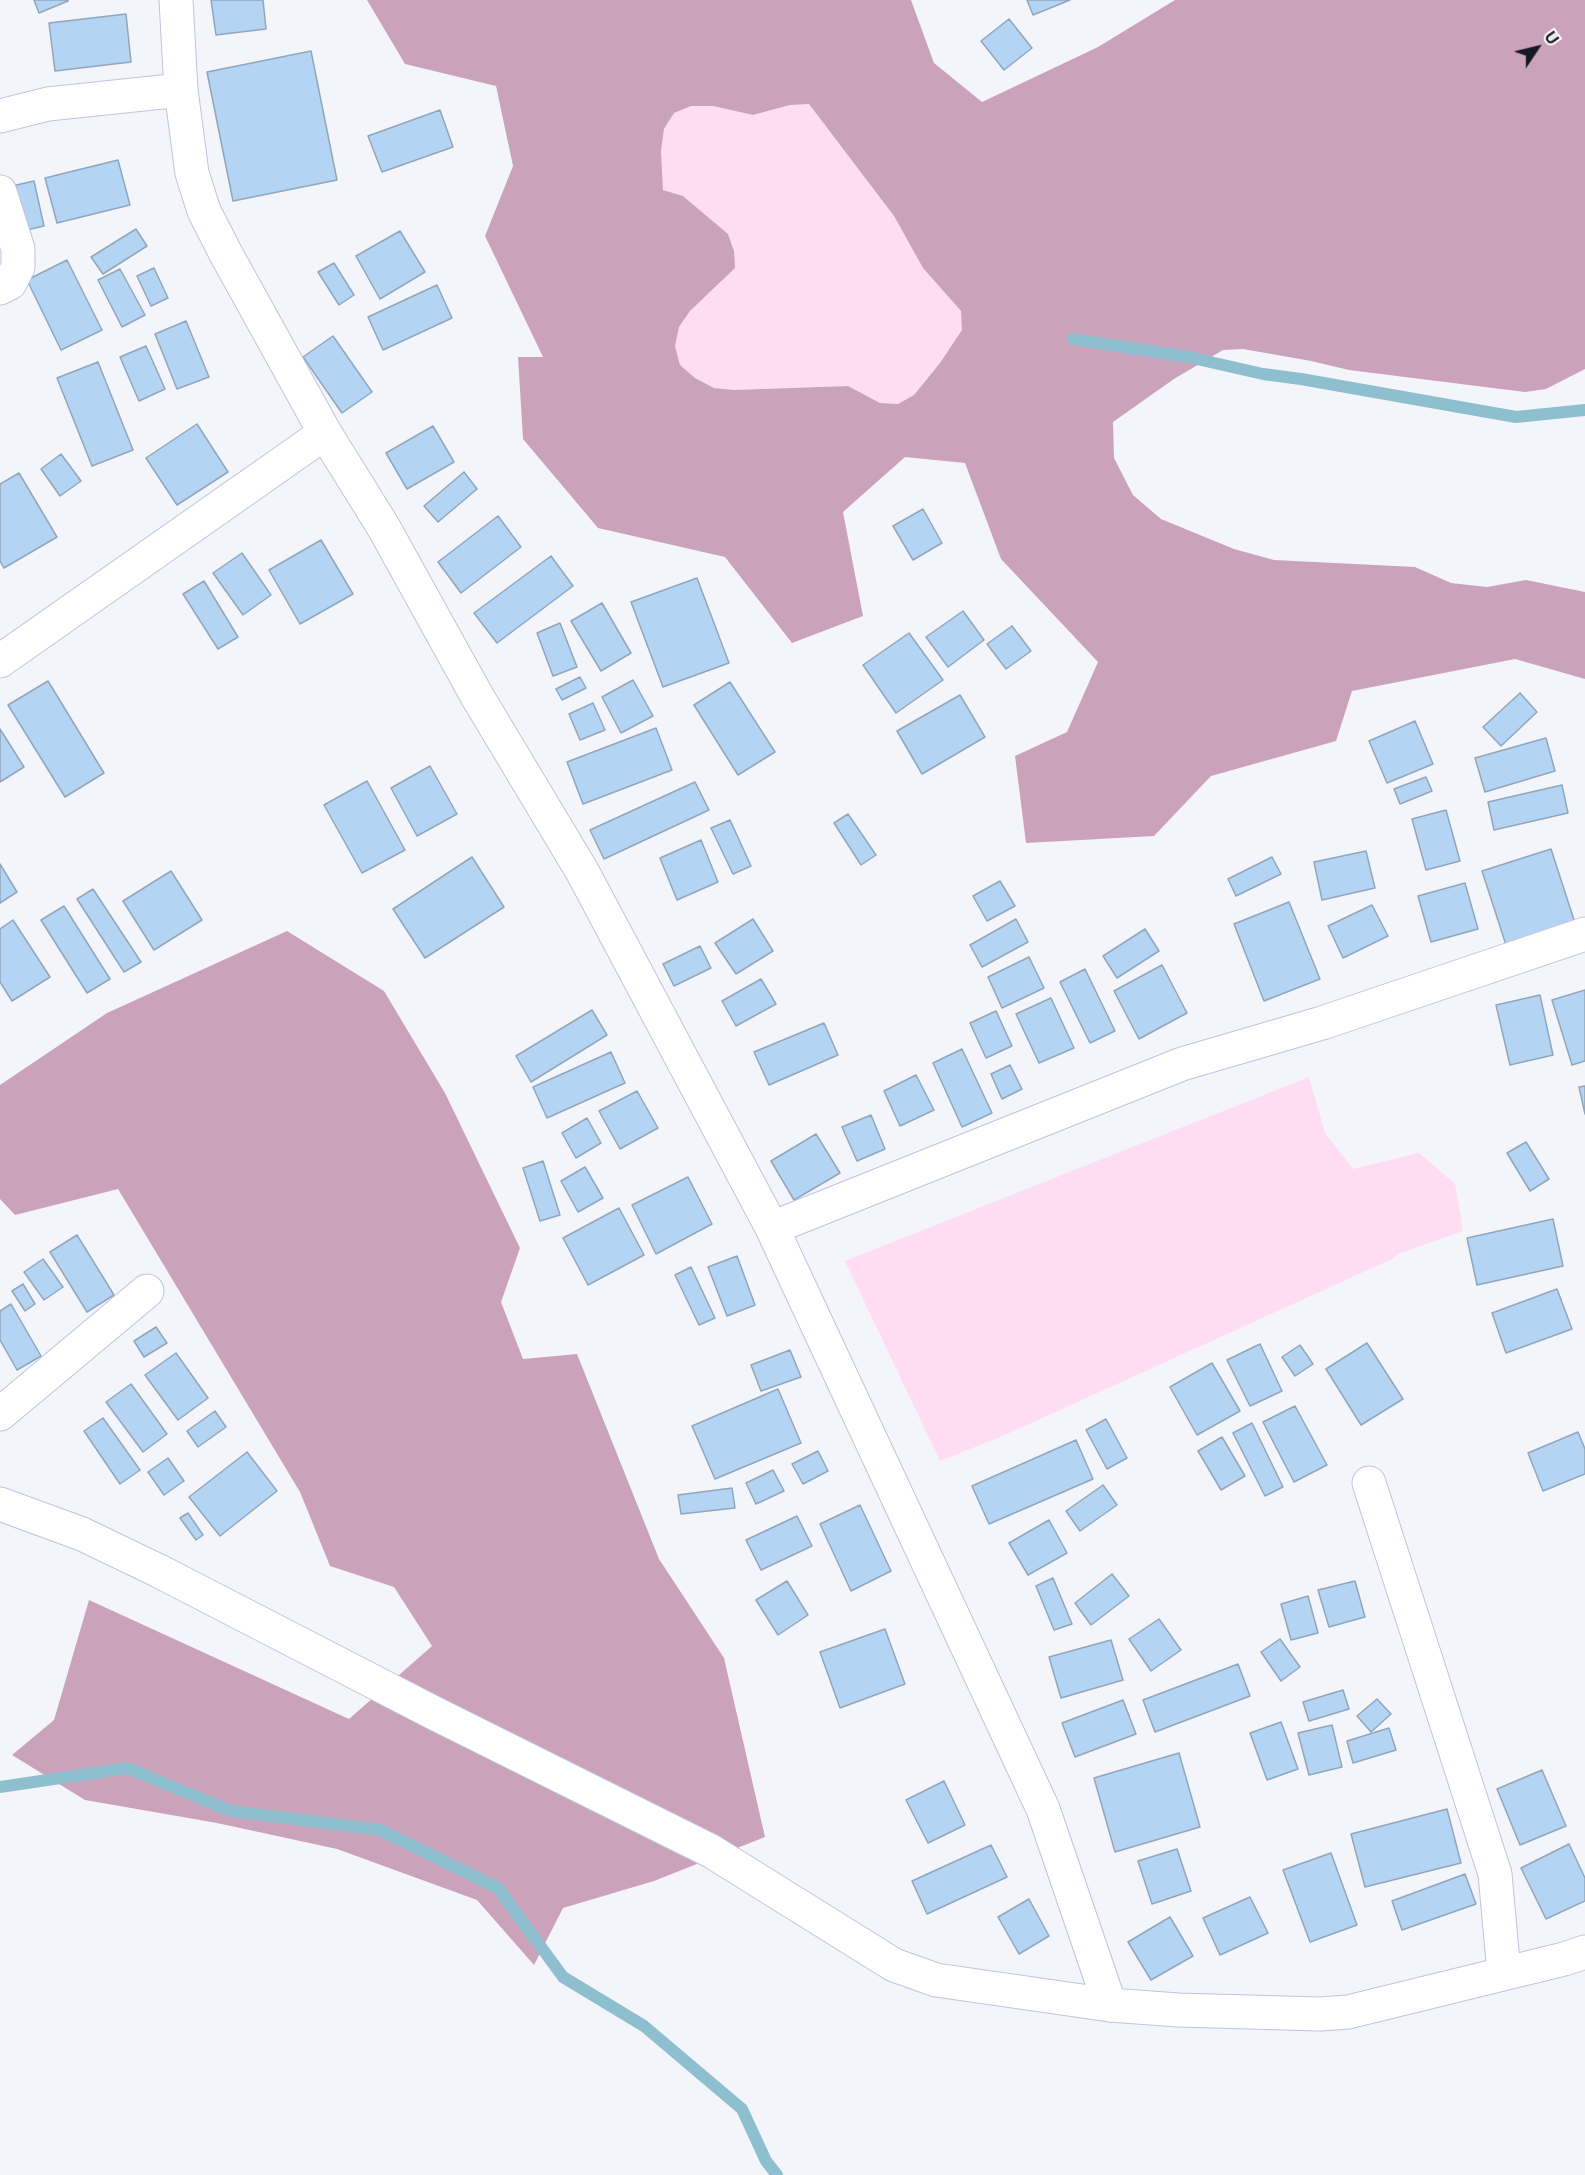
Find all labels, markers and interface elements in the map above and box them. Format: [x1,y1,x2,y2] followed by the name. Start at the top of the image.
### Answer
[1507,18,1567,78] north arrow
[1540,27,1563,48] text: U

